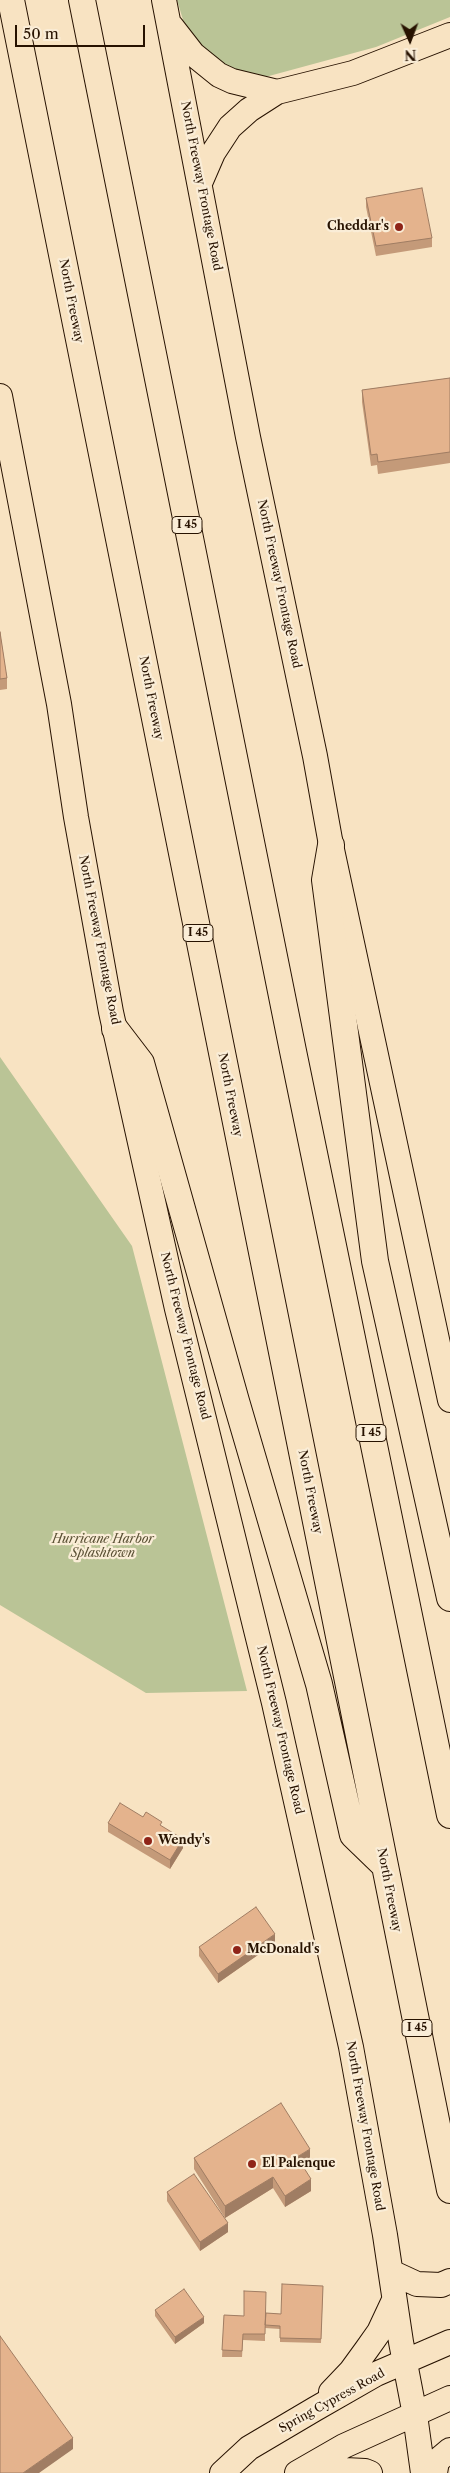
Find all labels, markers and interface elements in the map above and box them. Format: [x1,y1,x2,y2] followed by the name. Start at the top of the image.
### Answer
[18,15,148,47] scale bar
[385,15,435,65] north arrow
[23,24,59,43] text: 50 m
[404,46,417,64] text: N
[177,100,225,272] street label: North Freeway Frontage Road
[327,220,389,234] place label: Cheddar's
[393,221,405,233] marker: Cheddar's
[56,258,86,344] street label: North Freeway
[254,498,304,670] street label: North Freeway Frontage Road
[172,516,202,534] road number: I 45
[136,655,166,741] street label: North Freeway
[75,854,123,1026] street label: North Freeway Frontage Road
[183,924,213,941] road number: I 45
[215,1052,245,1138] street label: North Freeway
[157,1251,213,1421] street label: North Freeway Frontage Road
[356,1425,386,1442] road number: I 45
[295,1449,325,1535] street label: North Freeway
[52,1533,154,1561] park label: Hurricane Harbor Splashtown
[254,1644,306,1816] street label: North Freeway Frontage Road
[158,1834,210,1848] place label: Wendy's
[142,1835,154,1847] marker: Wendy's
[374,1847,404,1933] street label: North Freeway
[247,1943,320,1957] place label: McDonald's
[231,1944,243,1956] marker: McDonald's
[402,2020,432,2036] road number: I 45
[343,2040,387,2212] street label: North Freeway Frontage Road
[262,2157,335,2171] place label: El Palenque
[246,2158,258,2170] marker: El Palenque
[277,2366,387,2436] street label: Spring Cypress Road

